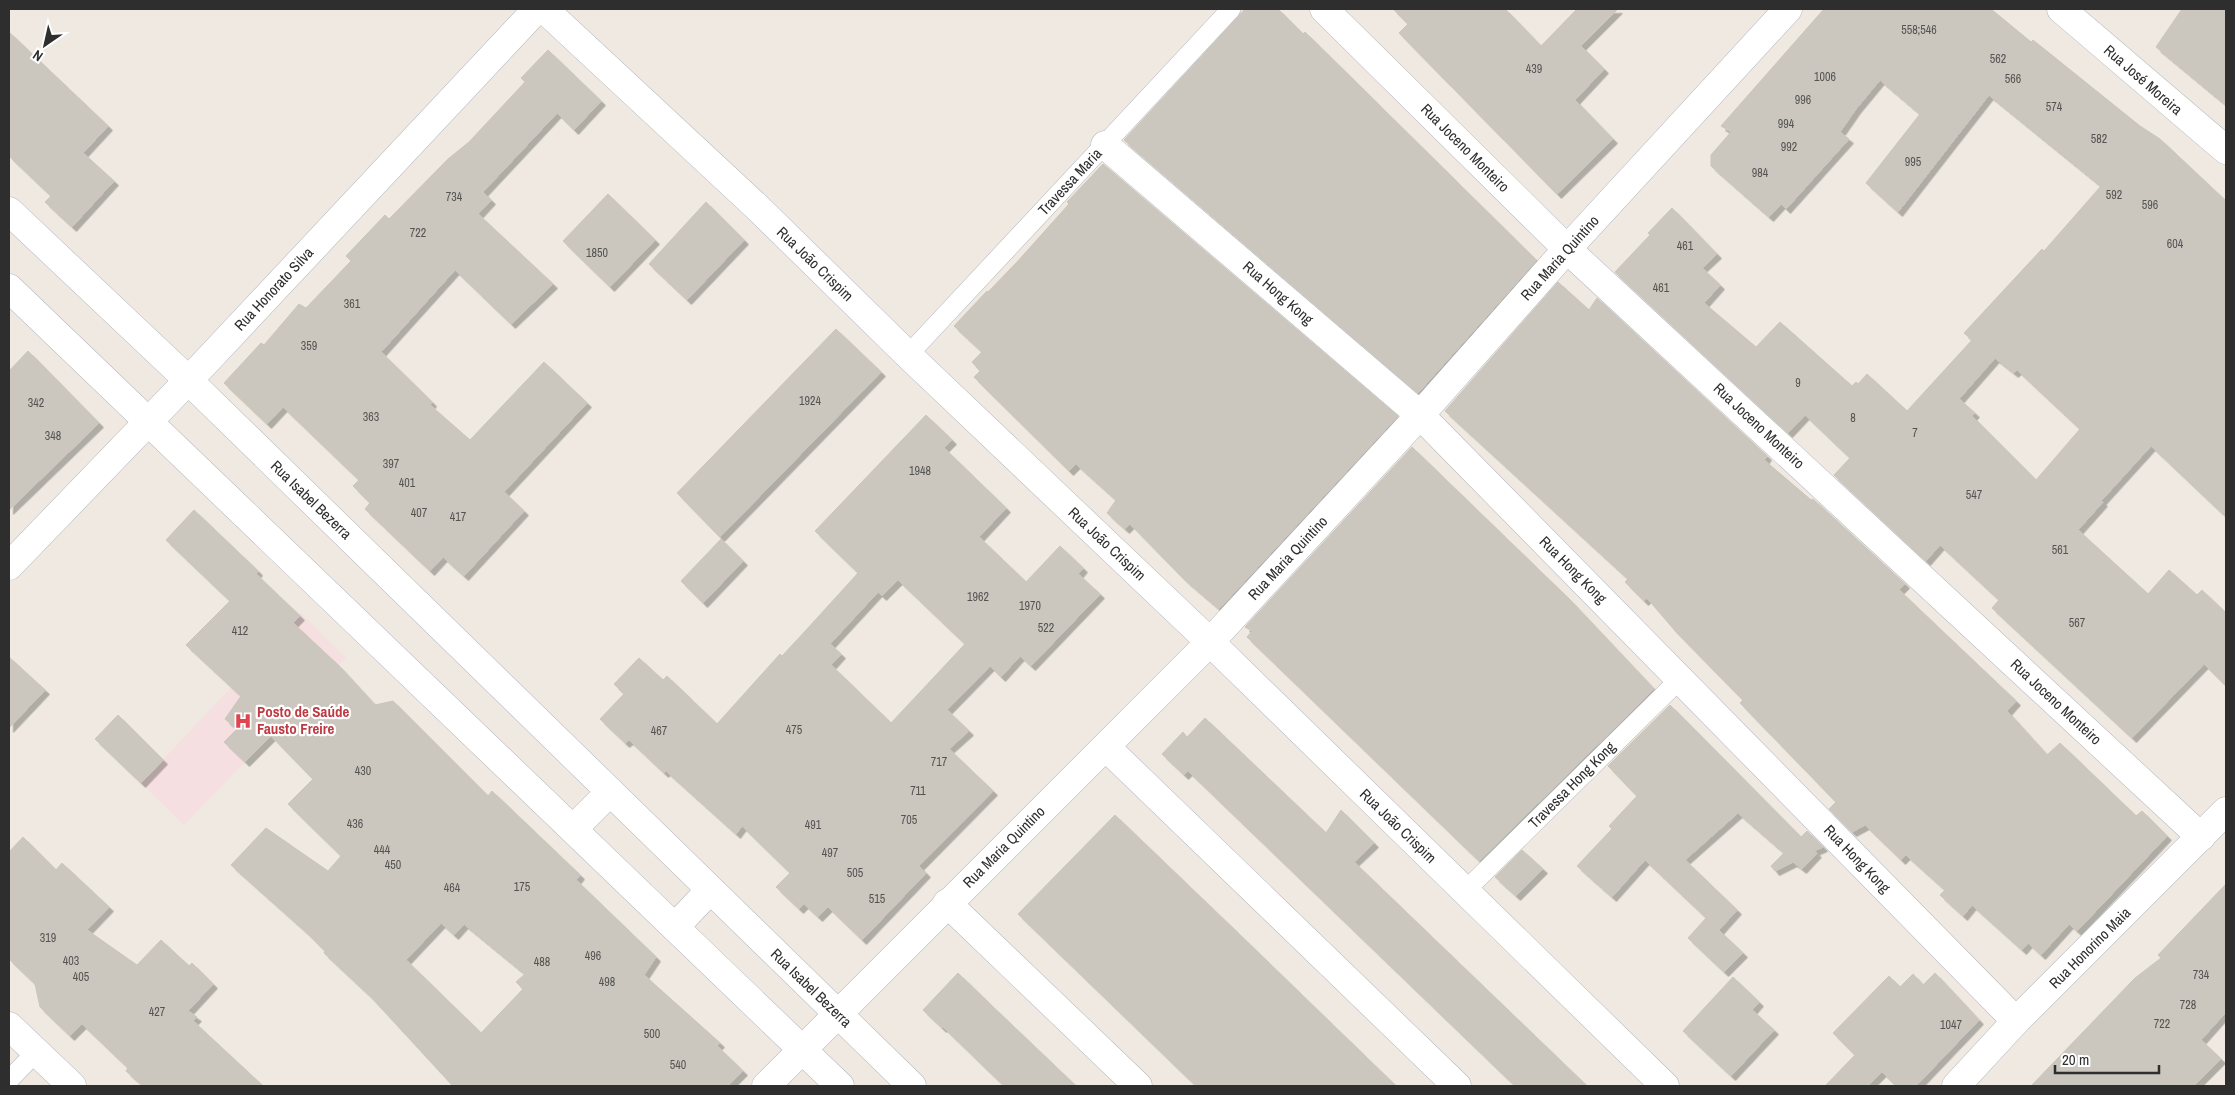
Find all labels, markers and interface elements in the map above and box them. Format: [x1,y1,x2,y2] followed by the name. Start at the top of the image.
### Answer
[20,20,70,70] north arrow
[1901,22,1937,38] house number: 558;546
[2100,40,2187,120] street label: Rua José Moreira
[29,46,46,66] text: N
[1990,51,2006,67] house number: 562
[1526,61,1542,77] house number: 439
[1814,69,1836,85] house number: 1006
[2005,71,2021,87] house number: 566
[1795,92,1811,108] house number: 996
[1416,99,1514,197] street label: Rua Joceno Monteiro
[2046,99,2063,115] house number: 574
[1778,116,1795,132] house number: 994
[2091,131,2107,147] house number: 582
[1781,139,1797,155] house number: 992
[1033,143,1106,220] street label: Travessa Maria
[1905,154,1922,170] house number: 995
[1752,165,1769,181] house number: 984
[2106,187,2122,203] house number: 592
[446,189,463,205] house number: 734
[2142,197,2158,213] house number: 596
[1516,210,1604,305] street label: Rua Maria Quintino
[772,222,858,306] street label: Rua João Crispim
[410,225,426,241] house number: 722
[2167,236,2184,252] house number: 604
[1677,238,1694,254] house number: 461
[229,242,318,335] street label: Rua Honorato Silva
[586,245,608,261] house number: 1850
[1238,256,1318,329] street label: Rua Hong Kong
[1653,280,1670,296] house number: 461
[344,296,361,312] house number: 361
[301,338,317,354] house number: 359
[1795,375,1801,391] house number: 9
[1709,378,1810,474] street label: Rua Joceno Monteiro
[799,393,821,409] house number: 1924
[28,395,44,411] house number: 342
[363,409,379,425] house number: 363
[1850,410,1856,426] house number: 8
[1912,425,1918,441] house number: 7
[45,428,61,444] house number: 348
[266,456,357,544] street label: Rua Isabel Bezerra
[383,456,400,472] house number: 397
[909,463,931,479] house number: 1948
[399,475,416,491] house number: 401
[1966,487,1983,503] house number: 547
[1064,502,1151,585] street label: Rua João Crispim
[411,505,428,521] house number: 407
[450,509,467,525] house number: 417
[1243,511,1332,604] street label: Rua Maria Quintino
[1535,531,1612,608] street label: Rua Hong Kong
[2052,542,2069,558] house number: 561
[967,589,989,605] house number: 1962
[1019,598,1041,614] house number: 1970
[2069,615,2086,631] house number: 567
[1038,620,1054,636] house number: 522
[232,623,248,639] house number: 412
[2006,654,2107,750] street label: Rua Joceno Monteiro
[257,701,349,739] place label: Posto de Saúde Fausto Freire
[233,711,253,731] hospital icon: Posto de Saúde Fausto Freire
[786,722,803,738] house number: 475
[651,723,668,739] house number: 467
[1524,736,1620,833] street label: Travessa Hong Kong
[931,754,948,770] house number: 717
[355,763,371,779] house number: 430
[910,783,926,799] house number: 711
[1355,784,1441,868] street label: Rua João Crispim
[958,801,1049,892] street label: Rua Maria Quintino
[901,812,918,828] house number: 705
[347,816,363,832] house number: 436
[805,817,822,833] house number: 491
[1819,820,1895,898] street label: Rua Hong Kong
[374,842,391,858] house number: 444
[822,845,839,861] house number: 497
[385,857,401,873] house number: 450
[847,865,864,881] house number: 505
[514,879,531,895] house number: 175
[444,880,461,896] house number: 464
[869,891,886,907] house number: 515
[2044,902,2135,993] street label: Rua Honorino Maia
[40,930,56,946] house number: 319
[766,944,857,1032] street label: Rua Isabel Bezerra
[585,948,601,964] house number: 496
[63,953,79,969] house number: 403
[534,954,550,970] house number: 488
[2193,967,2210,983] house number: 734
[73,969,90,985] house number: 405
[599,974,615,990] house number: 498
[2180,997,2196,1013] house number: 728
[149,1004,166,1020] house number: 427
[2154,1016,2170,1032] house number: 722
[1940,1017,1962,1033] house number: 1047
[644,1026,660,1042] house number: 500
[2055,1042,2159,1074] scale bar
[2062,1049,2089,1070] text: 20 m
[670,1057,686,1073] house number: 540

